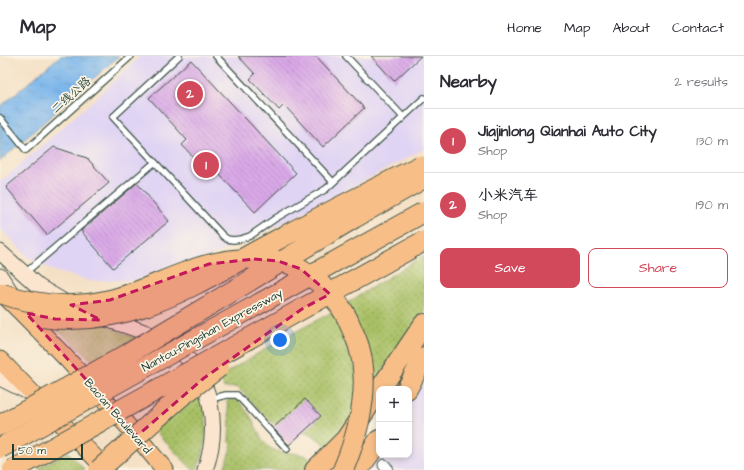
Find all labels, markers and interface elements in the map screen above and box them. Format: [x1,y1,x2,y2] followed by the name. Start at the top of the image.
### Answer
[20,14,56,41] text: Map
[507,18,542,38] text: Home
[564,18,590,38] text: Map
[612,18,650,38] text: About
[672,18,724,38] text: Contact
[440,70,497,94] text: Nearby
[48,73,95,118] street label: 二线公路
[674,73,728,91] text: 2 results
[177,79,203,109] pin: 2
[478,121,657,142] text: Jiajinlong Qianhai Auto City
[452,132,454,150] text: 1
[696,132,728,150] text: 130 m
[478,142,507,160] text: Shop
[193,150,219,180] pin: 1
[478,185,538,206] text: 小米汽车
[449,196,457,214] text: 2
[695,196,728,214] text: 190 m
[478,206,507,224] text: Shop
[440,248,580,288] button: Save
[588,248,728,288] button: Share
[139,284,287,377] street label: Nantou-Pingshan Expressway
[270,330,290,350] your location
[80,375,155,458] street label: Bao‘an Boulevard
[376,386,412,458] map controls
[376,386,412,422] button: +
[376,422,412,458] button: −
[12,442,83,461] scale bar
[18,443,46,458] text: 50 m

